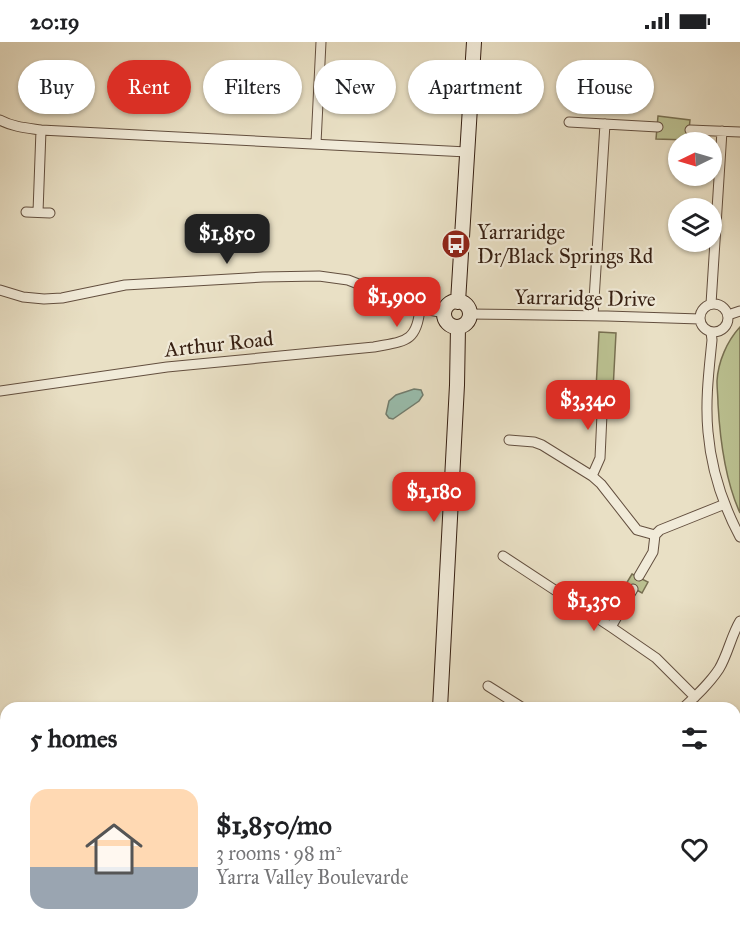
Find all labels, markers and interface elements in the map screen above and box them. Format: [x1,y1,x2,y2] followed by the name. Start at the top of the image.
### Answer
[30,8,80,35] text: 20:19
[18,60,95,114] chip: Buy
[107,60,191,114] chip: Rent
[203,60,302,114] chip: Filters
[314,60,396,114] chip: New
[408,60,544,114] chip: Apartment
[556,60,654,114] chip: House
[668,132,722,186] north arrow
[668,132,722,252] map controls
[668,198,722,252] button: layers
[178,214,276,265] pin: $1,850
[477,219,654,269] place label: Yarraridge Dr/Black Springs Rd
[199,221,255,245] text: $1,850
[440,228,472,260] bus stop icon: Yarraridge Dr/Black Springs Rd
[348,277,446,328] pin: $1,900
[368,284,426,308] text: $1,900
[514,284,656,312] street label: Yarraridge Drive
[162,325,275,363] street label: Arthur Road
[539,380,637,431] pin: $3,340
[560,387,616,411] text: $3,340
[385,472,483,523] pin: $1,180
[406,479,462,503] text: $1,180
[545,581,643,632] pin: $1,350
[567,588,621,612] text: $1,350
[30,722,117,754] text: 5 homes
[678,722,711,755] icon: filters
[216,809,332,841] text: $1,850/mo
[78,813,150,885] icon: home
[678,833,711,866] icon: heart
[216,841,341,865] text: 3 rooms · 98 m²
[216,865,409,889] text: Yarra Valley Boulevarde

